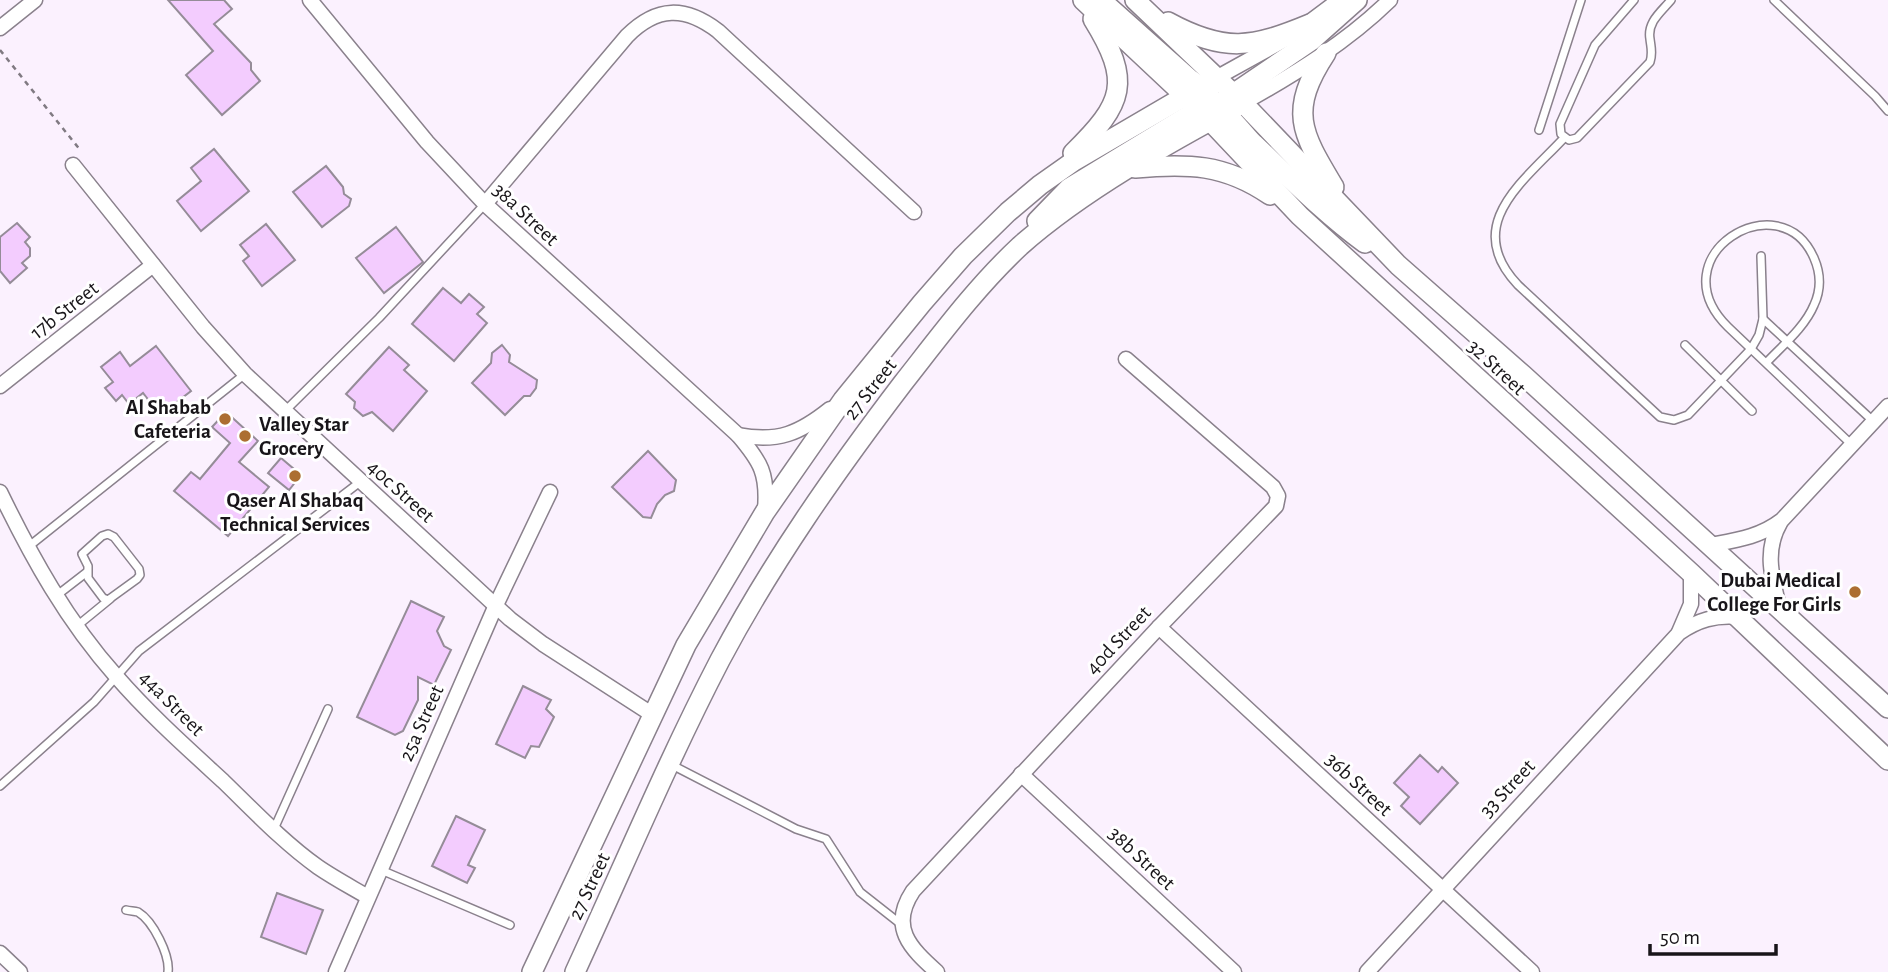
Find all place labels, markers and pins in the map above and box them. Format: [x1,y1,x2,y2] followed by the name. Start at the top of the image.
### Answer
[126,397,211,442] place label: Al Shabab Cafeteria
[217,411,233,427] marker: Al Shabab Cafeteria
[259,414,349,459] place label: Valley Star Grocery
[237,428,253,444] marker: Valley Star Grocery
[287,468,303,484] marker: Qaser Al Shabaq Technical Services
[220,490,370,535] place label: Qaser Al Shabaq Technical Services
[1707,570,1841,615] place label: Dubai Medical College For Girls
[1847,584,1863,600] marker: Dubai Medical College For Girls

